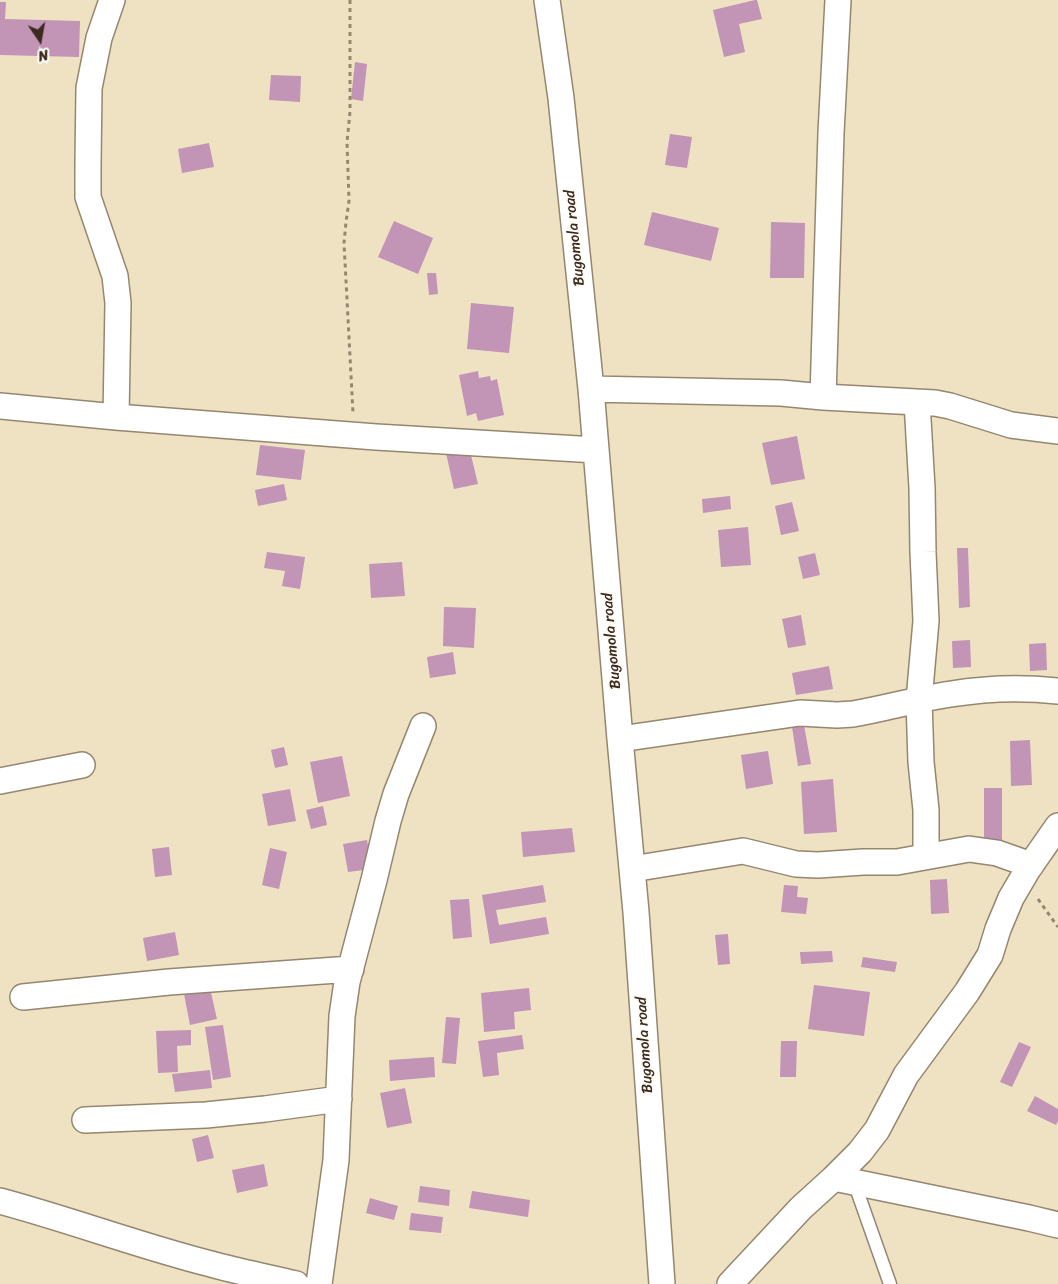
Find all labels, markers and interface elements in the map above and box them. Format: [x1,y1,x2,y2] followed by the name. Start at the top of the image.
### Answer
[15,15,65,65] north arrow
[36,42,51,68] text: N
[561,189,589,287] street label: Bugomola road
[599,592,625,690] street label: Bugomola road
[633,996,657,1094] street label: Bugomola road

